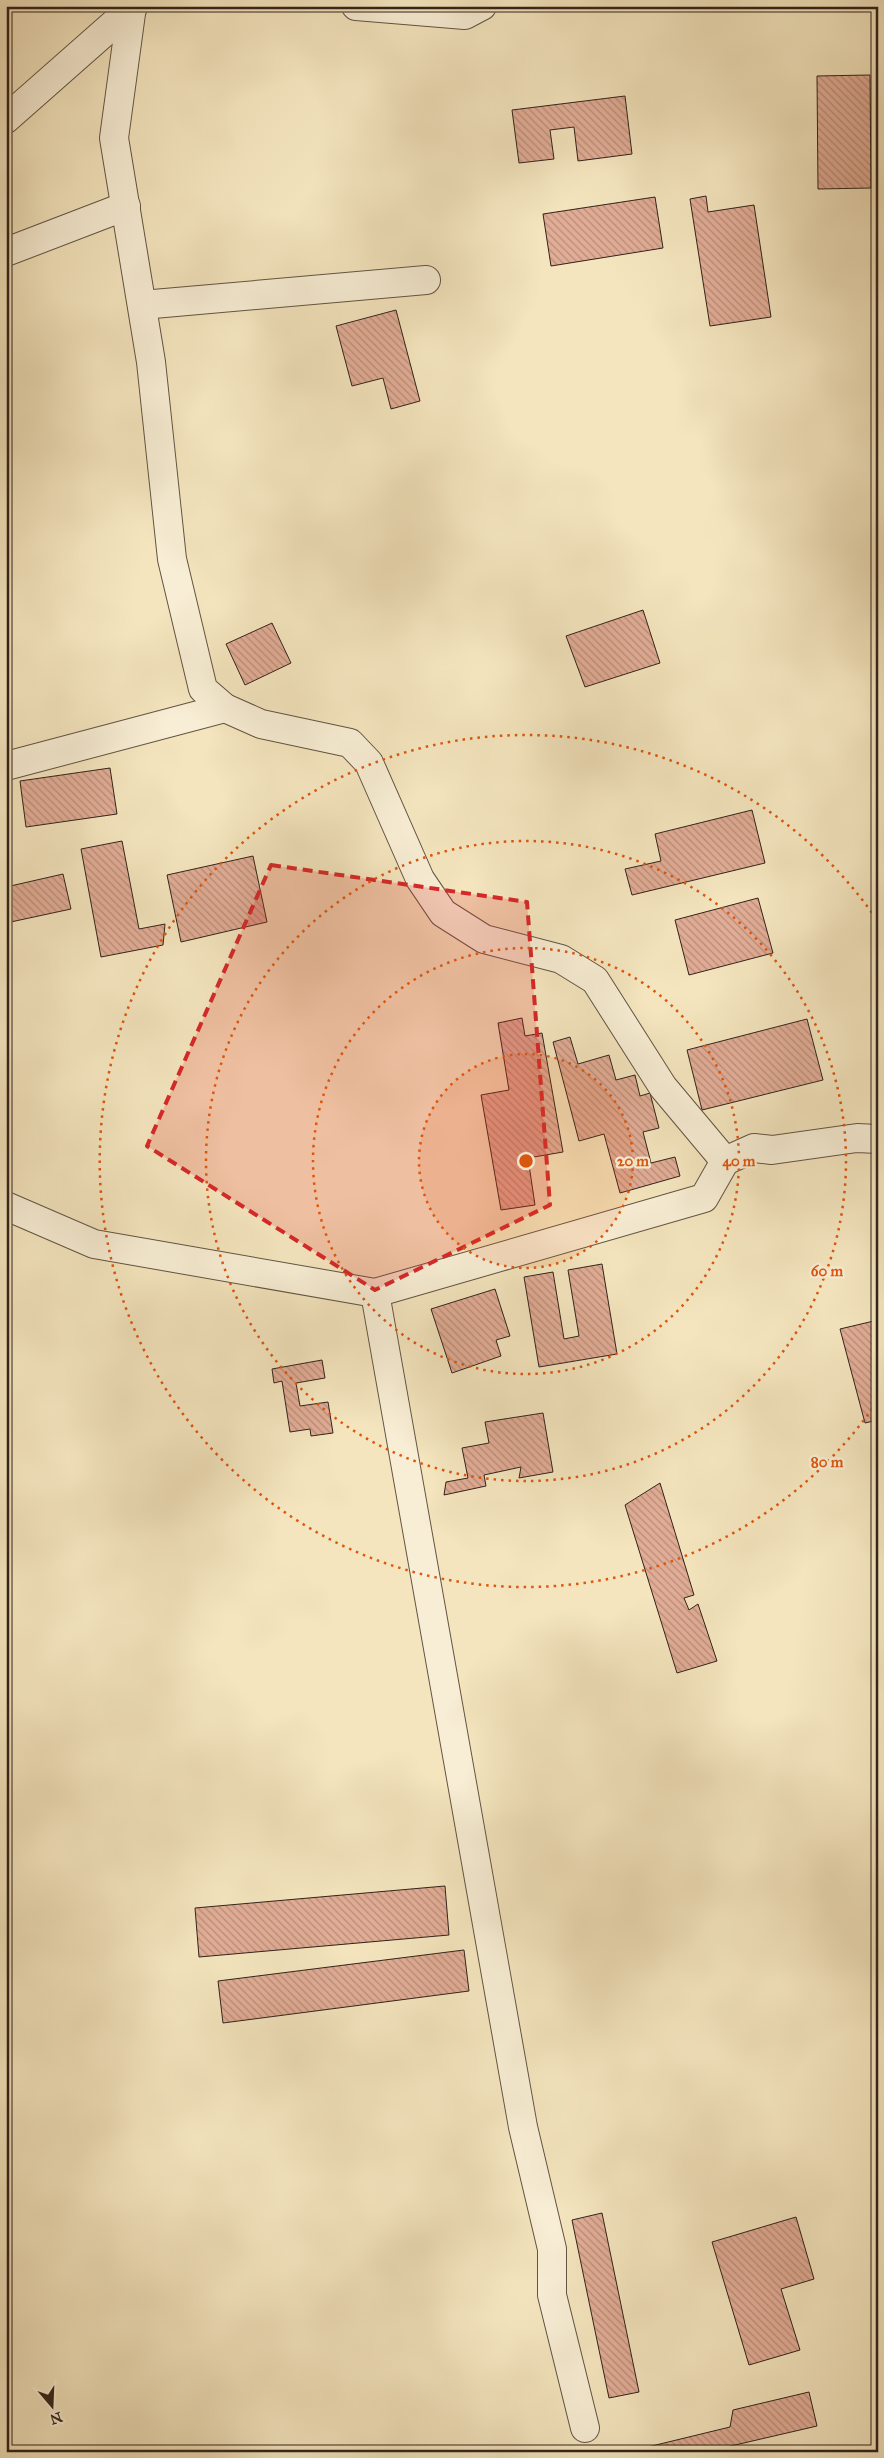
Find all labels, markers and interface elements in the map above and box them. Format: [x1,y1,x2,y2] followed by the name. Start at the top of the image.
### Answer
[517,1152,535,1170] centre of rings
[617,1152,649,1170] text: 20 m
[723,1152,756,1171] text: 40 m
[811,1262,844,1280] text: 60 m
[811,1453,844,1471] text: 80 m
[28,2380,78,2430] north arrow
[48,2408,64,2428] text: N

